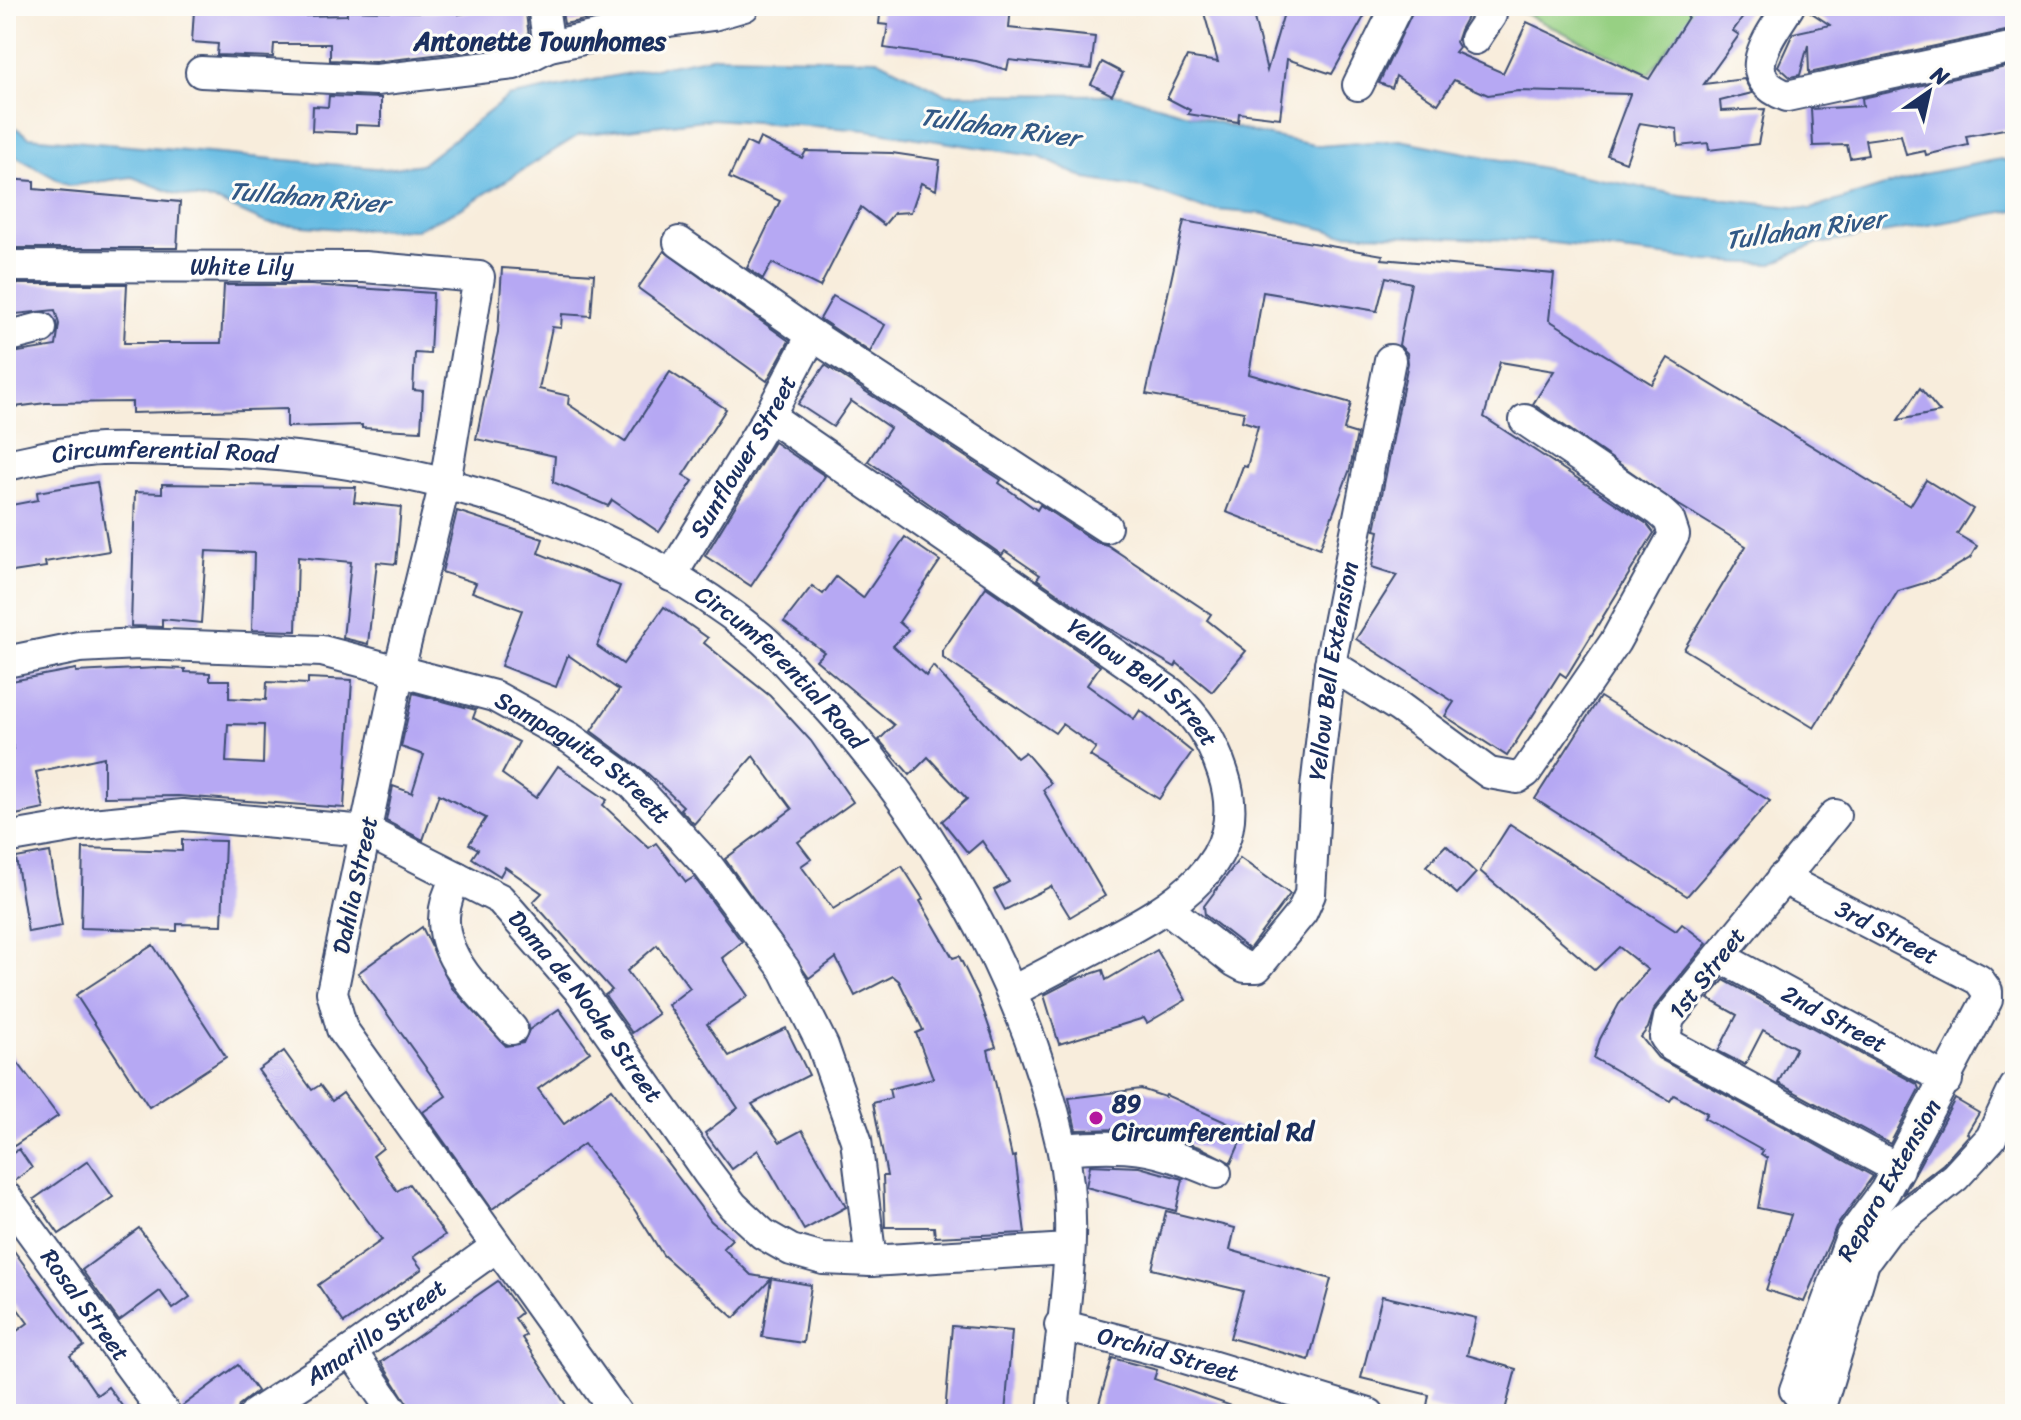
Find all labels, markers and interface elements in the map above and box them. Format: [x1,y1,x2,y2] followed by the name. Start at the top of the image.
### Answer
[413,18,667,64] district label: Antonette Townhomes
[1889,52,1969,132] north arrow
[1922,55,1958,97] text: N
[917,93,1087,162] water label: Tullahan River
[227,167,395,227] water label: Tullahan River
[1722,194,1892,263] water label: Tullahan River
[190,246,295,288] street label: White Lily
[678,367,808,546] street label: Sunflower Street
[48,428,281,476] street label: Circumferential Road
[1296,558,1371,782] street label: Yellow Bell Extension
[686,574,878,760] street label: Circumferential Road
[1058,606,1230,755] street label: Yellow Bell Street
[487,679,681,834] street label: Sampaguita Streett
[320,812,390,958] street label: Dahlia Street
[1828,888,1946,977] street label: 3rd Street
[497,900,674,1112] street label: Dama de Noche Street
[1657,918,1757,1028] street label: 1st Street
[1774,973,1895,1065] street label: 2nd Street
[1111,1083,1316,1153] place label: 89 Circumferential Rd
[1825,1091,1953,1269] street label: Reparo Extension
[1087,1109,1105,1127] marker: 89 Circumferential Rd
[29,1239,141,1371] street label: Rosal Street
[296,1268,456,1397] street label: Amarillo Street
[1093,1314,1244,1394] street label: Orchid Street

